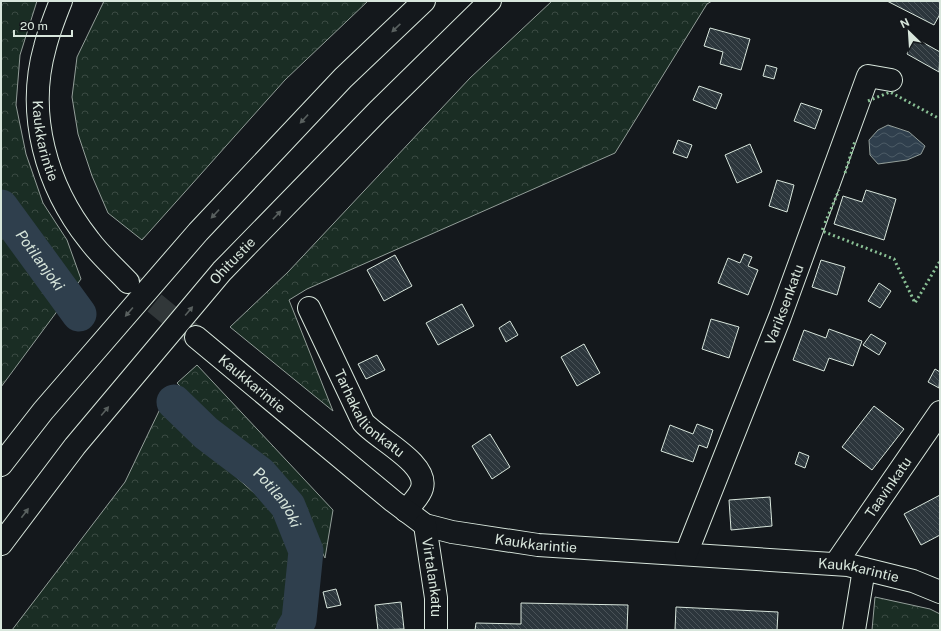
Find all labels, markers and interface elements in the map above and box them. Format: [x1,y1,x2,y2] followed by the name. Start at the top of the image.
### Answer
[14,12,72,38] scale bar
[889,12,929,52] north arrow
[898,16,911,30] text: N
[20,19,48,33] text: 20 m
[391,23,401,33] one-way arrow
[30,100,62,184] street label: Kaukkarintie
[299,114,309,124] one-way arrow
[210,209,220,219] one-way arrow
[272,210,281,220] one-way arrow
[13,226,68,294] water label: Potilanjoki
[206,234,259,288] street label: Ohitustie
[762,262,807,347] street label: Variksenkatu
[184,306,193,316] one-way arrow
[125,307,134,316] one-way arrow
[215,351,289,416] street label: Kaukkarintie
[331,367,408,460] street label: Tarhakallionkatu
[101,405,110,416] one-way arrow
[862,454,915,521] street label: Taavinkatu
[251,463,305,530] water label: Potilanjoki
[20,507,29,518] one-way arrow
[494,531,578,555] street label: Kaukkarintie
[419,537,444,617] street label: Virtalankatu
[817,555,901,585] street label: Kaukkarintie

